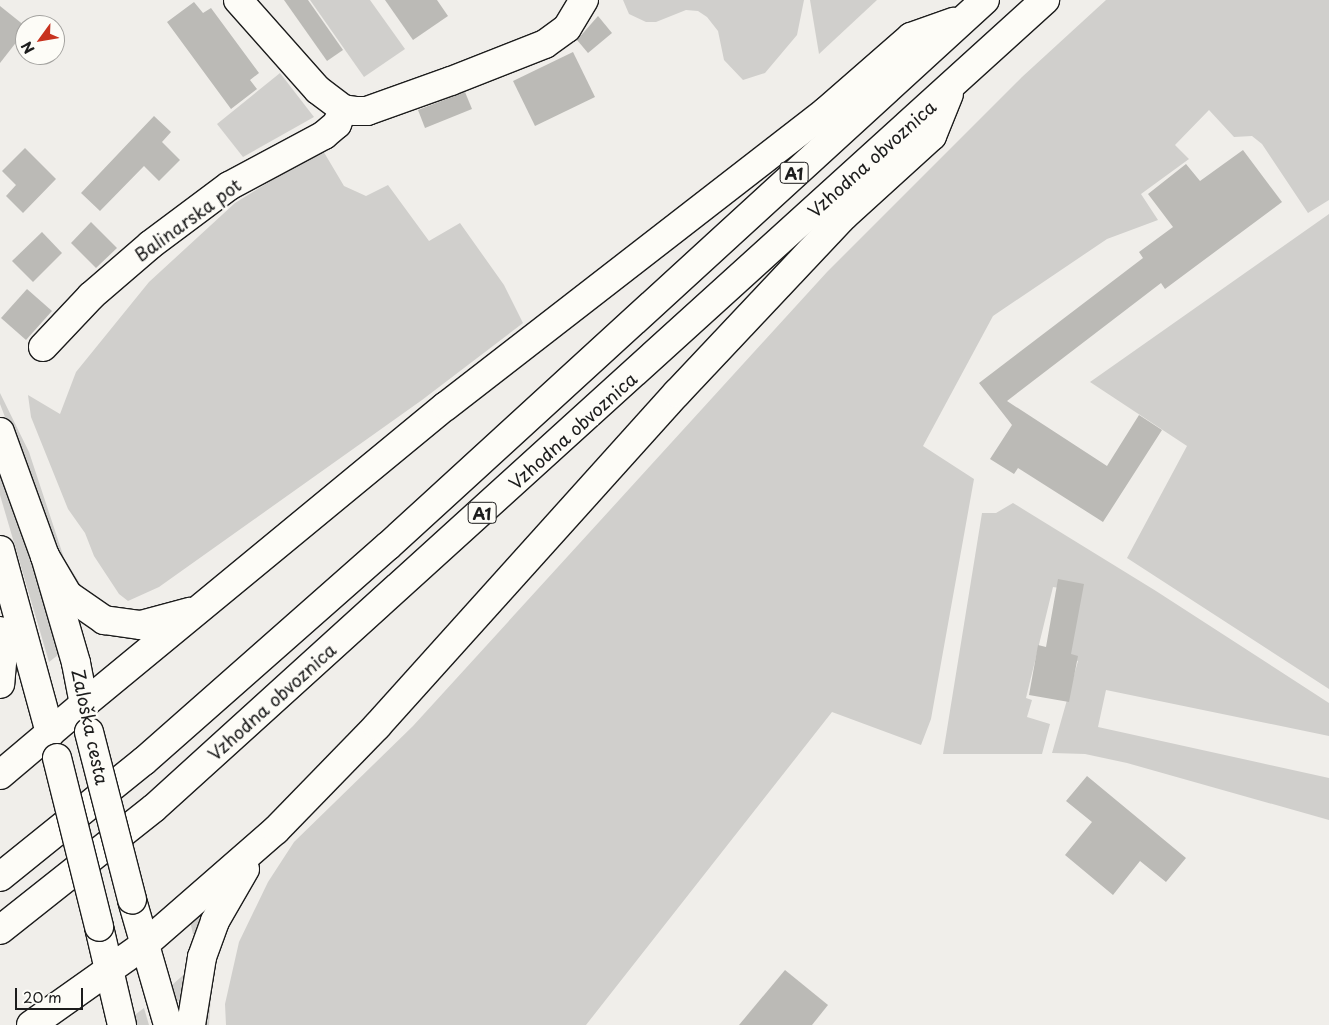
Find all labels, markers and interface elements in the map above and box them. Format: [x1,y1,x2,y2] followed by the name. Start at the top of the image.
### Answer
[15,15,65,65] north arrow
[16,37,40,58] text: N
[804,96,940,222] street label: Vzhodna obvoznica
[779,160,809,187] road number: A1
[130,174,246,266] street label: Balinarska pot
[505,368,641,494] street label: Vzhodna obvoznica
[467,499,497,526] road number: A1
[204,639,340,765] street label: Vzhodna obvoznica
[67,667,113,787] street label: Zaloška cesta
[18,978,85,1010] scale bar
[23,985,62,1008] text: 20 m

